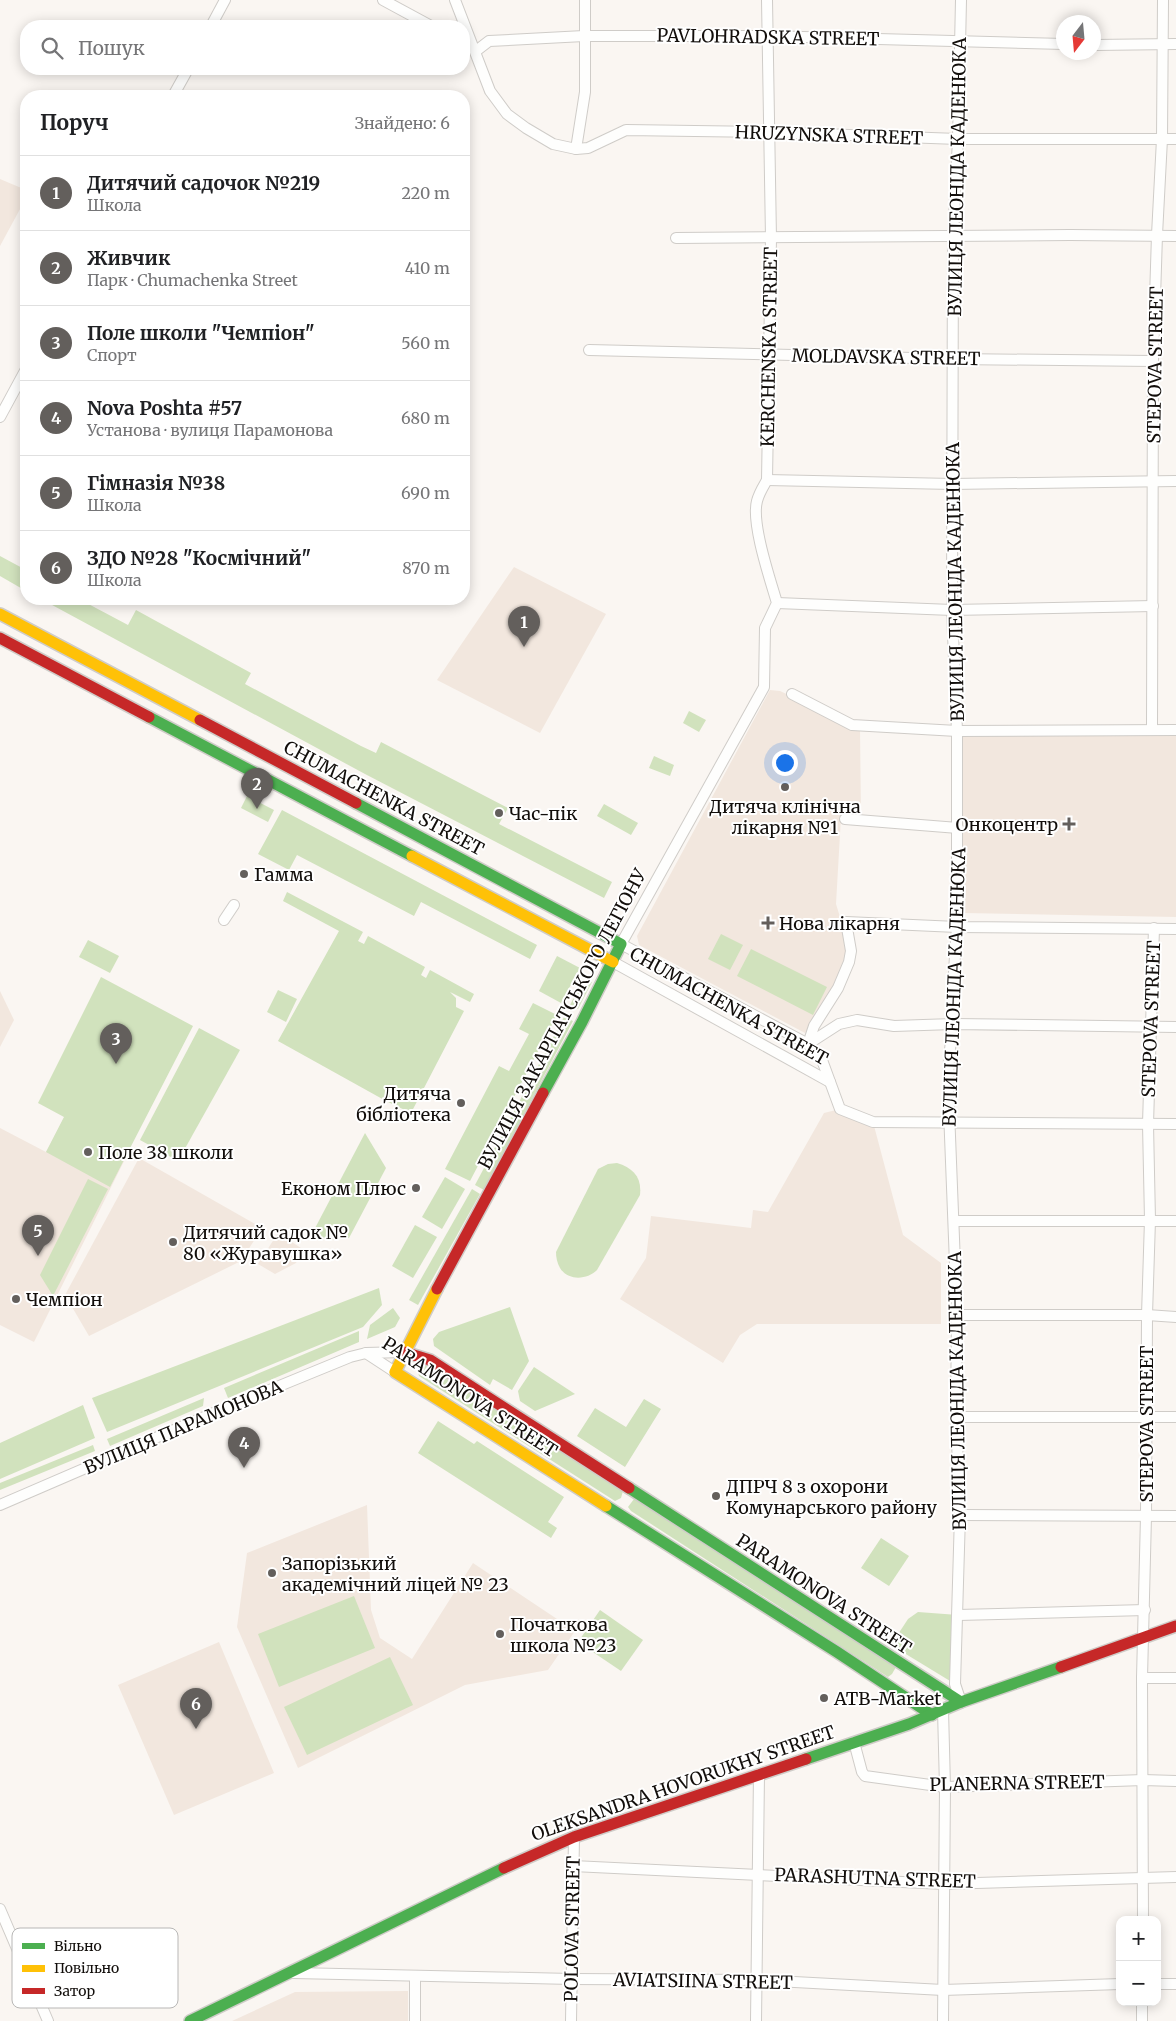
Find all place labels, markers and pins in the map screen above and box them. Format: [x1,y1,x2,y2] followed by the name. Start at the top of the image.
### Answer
[508,606,540,647] pin: 1
[241,768,273,809] pin: 2
[779,781,791,793] marker: Дитяча клінічна лікарня №1
[709,795,861,839] place label: Дитяча клінічна лікарня №1
[509,802,578,825] place label: Час-пік
[493,807,505,819] marker: Час-пік
[956,813,1058,836] place label: Онкоцентр
[1062,817,1076,831] marker: Онкоцентр
[254,863,314,886] place label: Гамма
[238,868,250,880] marker: Гамма
[779,912,900,935] place label: Нова лікарня
[761,916,775,930] marker: Нова лікарня
[100,1023,132,1064] pin: 3
[356,1082,451,1126] place label: Дитяча бібліотека
[455,1097,467,1109] marker: Дитяча бібліотека
[98,1141,234,1164] place label: Поле 38 школи
[82,1146,94,1158] marker: Поле 38 школи
[281,1177,406,1200] place label: Економ Плюс
[410,1182,422,1194] marker: Економ Плюс
[22,1215,54,1256] pin: 5
[183,1221,350,1265] place label: Дитячий садок № 80 «Журавушка»
[167,1236,179,1248] marker: Дитячий садок № 80 «Журавушка»
[26,1288,103,1311] place label: Чемпіон
[10,1293,22,1305] marker: Чемпіон
[228,1427,260,1468] pin: 4
[726,1475,938,1519] place label: ДПРЧ 8 з охорони Комунарського району
[710,1490,722,1502] marker: ДПРЧ 8 з охорони Комунарського району
[282,1552,509,1596] place label: Запорізький академічний ліцей № 23
[266,1567,278,1579] marker: Запорізький академічний ліцей № 23
[510,1613,616,1657] place label: Початкова школа №23
[494,1628,506,1640] marker: Початкова школа №23
[833,1687,941,1710] place label: ATB-Market
[180,1688,212,1729] pin: 6
[818,1692,830,1704] marker: ATB-Market

